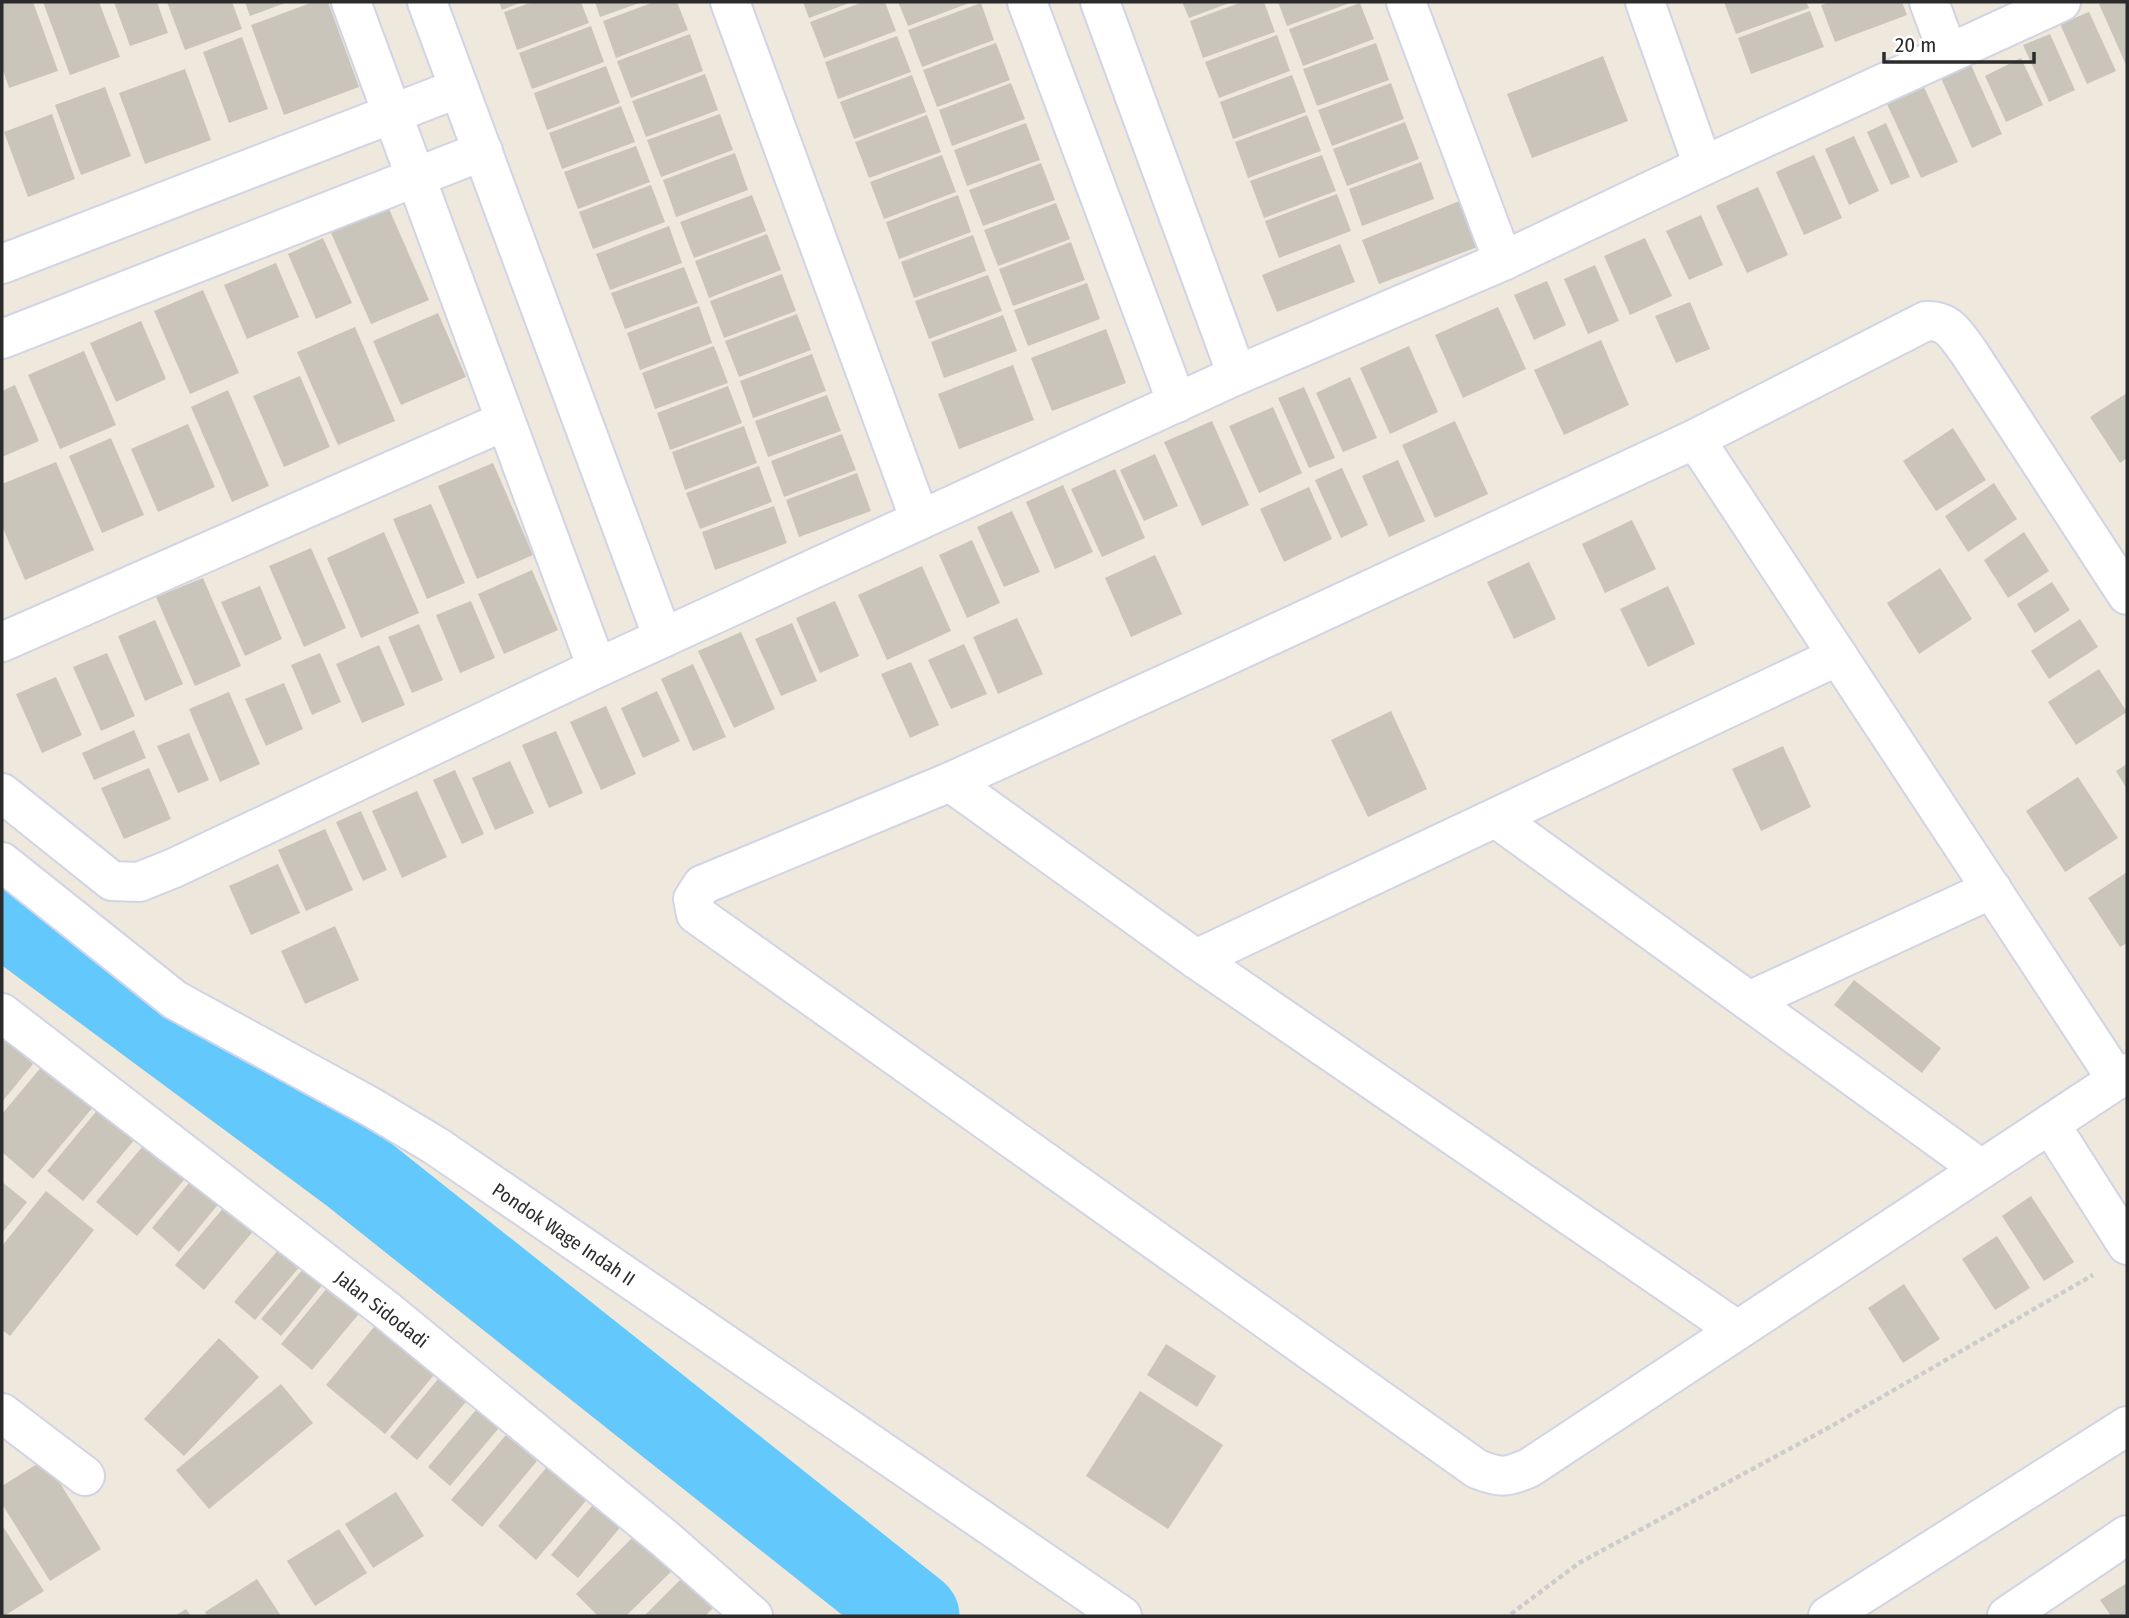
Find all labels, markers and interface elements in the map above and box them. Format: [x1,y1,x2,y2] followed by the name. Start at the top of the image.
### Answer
[1884,21,2035,65] scale bar
[1895,32,1936,58] text: 20 m
[488,1178,639,1291] street label: Pondok Wage Indah II
[331,1266,433,1353] street label: Jalan Sidodadi

